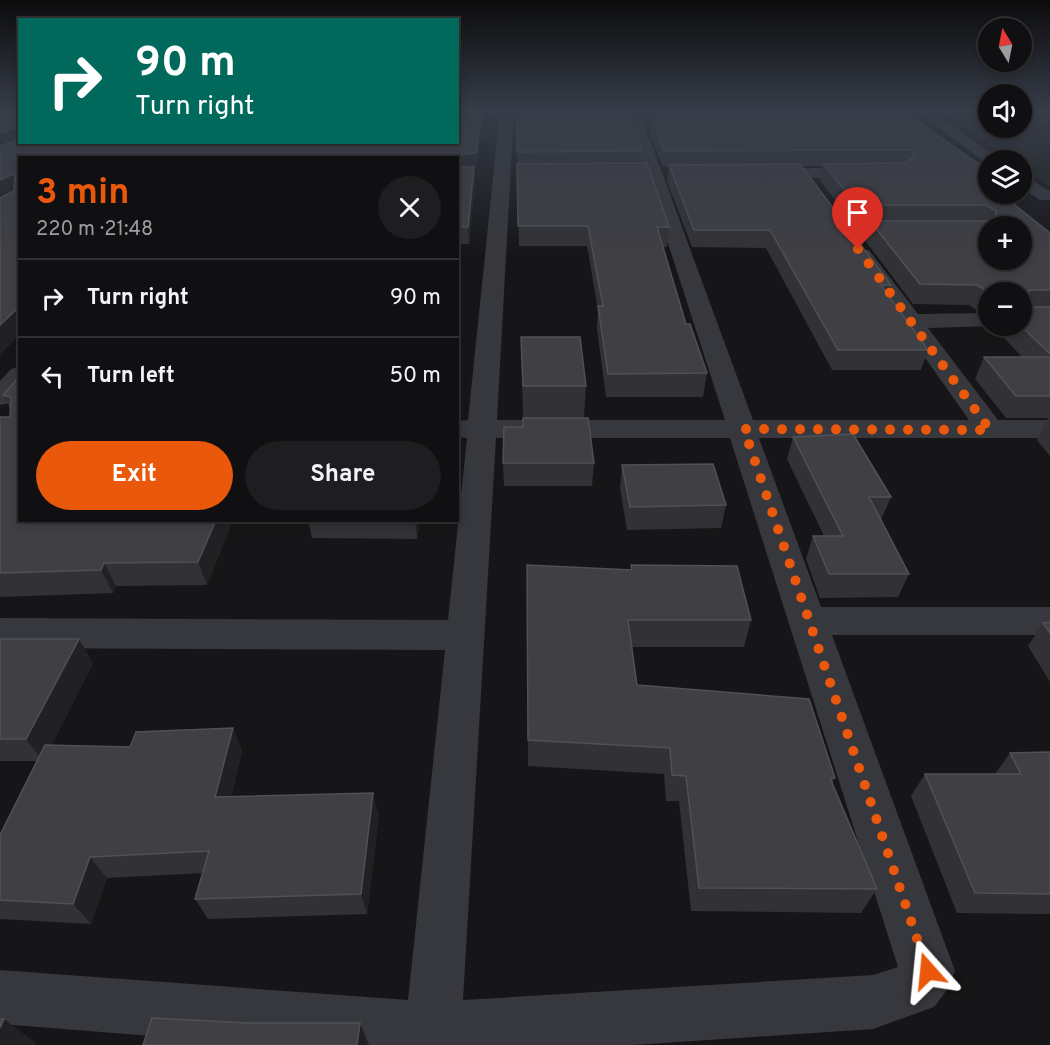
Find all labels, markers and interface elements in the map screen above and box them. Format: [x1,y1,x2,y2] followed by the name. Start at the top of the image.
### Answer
[978,18,1032,72] north arrow
[978,18,1032,336] map controls
[135,38,236,91] text: 90 m
[36,42,114,120] icon: right
[978,84,1032,138] button: sound
[135,90,254,124] text: Turn right
[978,150,1032,204] button: layers
[36,171,130,217] text: 3 min
[378,176,441,239] button: close
[832,187,883,249] pin
[841,196,874,229] icon: arrive
[978,216,1032,270] button: +
[36,217,153,243] text: 220 m · 21:48
[36,282,69,315] icon: right
[978,282,1032,336] button: −
[87,285,189,312] text: Turn right
[390,285,441,312] text: 90 m
[36,360,69,393] icon: left
[87,363,175,390] text: Turn left
[389,363,441,390] text: 50 m
[36,441,233,510] button: Exit
[245,441,441,510] button: Share
[896,939,960,1003] position arrow

